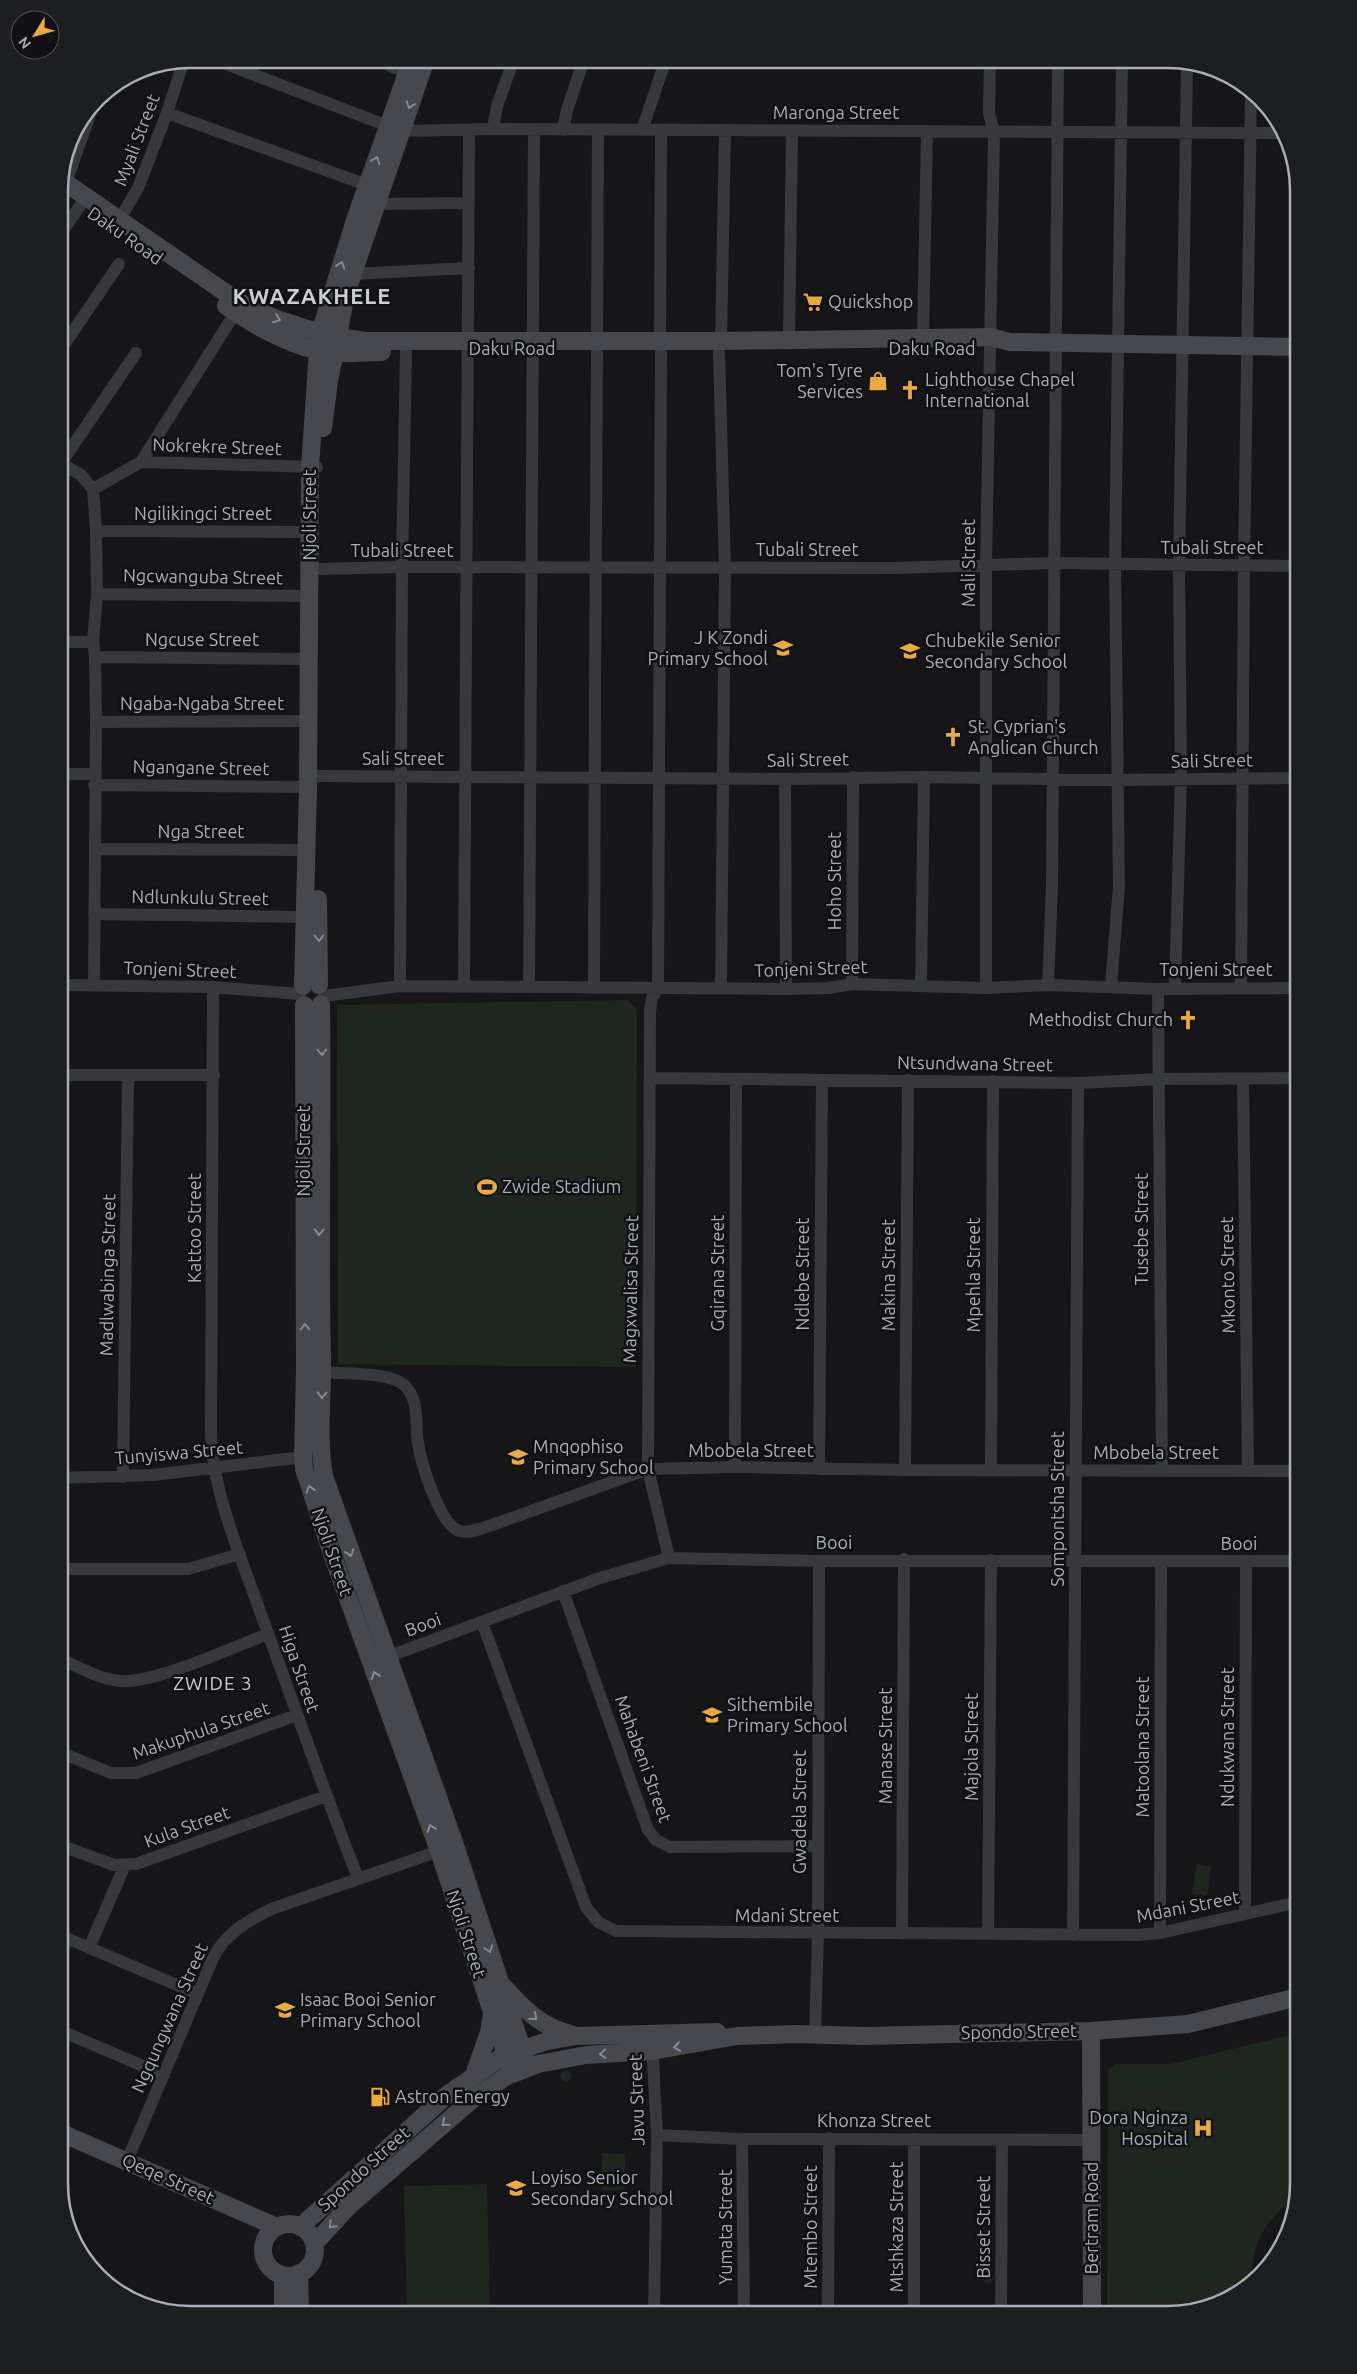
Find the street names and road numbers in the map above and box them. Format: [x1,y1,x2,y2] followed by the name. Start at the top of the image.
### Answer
[109,91,163,189] street label: Myali Street
[773,102,899,122] street label: Maronga Street
[84,202,167,268] street label: Daku Road
[469,338,555,358] street label: Daku Road
[889,338,975,358] street label: Daku Road
[152,434,282,458] street label: Nokrekre Street
[299,469,319,561] street label: Njoli Street
[134,503,272,523] street label: Ngilikingci Street
[958,519,978,607] street label: Mali Street
[1160,537,1264,557] street label: Tubali Street
[755,539,859,559] street label: Tubali Street
[350,540,454,560] street label: Tubali Street
[123,565,283,587] street label: Ngcwanguba Street
[145,629,259,649] street label: Ngcuse Street
[120,693,284,713] street label: Ngaba-Ngaba Street
[362,748,444,768] street label: Sali Street
[767,748,849,770] street label: Sali Street
[1171,749,1253,771] street label: Sali Street
[132,756,270,778] street label: Ngangane Street
[158,821,244,841] street label: Nga Street
[824,832,844,930] street label: Hoho Street
[131,886,269,908] street label: Ndlunkulu Street
[754,956,868,980] street label: Tonjeni Street
[123,957,237,981] street label: Tonjeni Street
[1159,959,1273,979] street label: Tonjeni Street
[897,1052,1053,1074] street label: Ntsundwana Street
[293,1105,313,1197] street label: Njoli Street
[184,1173,204,1283] street label: Kattoo Street
[1131,1173,1151,1285] street label: Tusebe Street
[96,1194,118,1356] street label: Madlwabinga Street
[619,1215,641,1363] street label: Magxwalisa Street
[707,1215,727,1331] street label: Gqirana Street
[1216,1216,1238,1334] street label: Mkonto Street
[792,1218,812,1330] street label: Ndlebe Street
[963,1218,983,1332] street label: Mpehla Street
[878,1219,898,1331] street label: Makina Street
[1047,1431,1067,1587] street label: Sompontsha Street
[114,1436,244,1468] street label: Tunyiswa Street
[688,1440,814,1460] street label: Mbobela Street
[1093,1442,1219,1462] street label: Mbobela Street
[309,1505,357,1598] street label: Njoli Street
[816,1532,852,1552] street label: Booi
[1221,1533,1257,1553] street label: Booi
[402,1608,443,1640] street label: Booi
[276,1622,324,1715] street label: Higa Street
[1217,1667,1237,1807] street label: Ndukwana Street
[1132,1677,1152,1817] street label: Matoolana Street
[875,1688,895,1804] street label: Manase Street
[612,1692,676,1825] street label: Mahabeni Street
[961,1693,981,1801] street label: Majola Street
[129,1697,272,1763] street label: Makuphula Street
[789,1750,809,1874] street label: Gwadela Street
[141,1801,232,1851] street label: Kula Street
[1135,1886,1241,1926] street label: Mdani Street
[443,1887,491,1980] street label: Njoli Street
[735,1905,839,1925] street label: Mdani Street
[127,1940,211,2096] street label: Ngqungwana Street
[961,2020,1077,2042] street label: Spondo Street
[624,2054,648,2146] street label: Javu Street
[817,2110,931,2130] street label: Khonza Street
[313,2122,413,2215] street label: Spondo Street
[119,2149,218,2208] street label: Qeqe Street
[886,2161,906,2293] street label: Mtshkaza Street
[1081,2162,1101,2274] street label: Bertram Road
[800,2165,820,2289] street label: Mtembo Street
[715,2169,735,2285] street label: Yumata Street
[973,2176,993,2278] street label: Bisset Street

